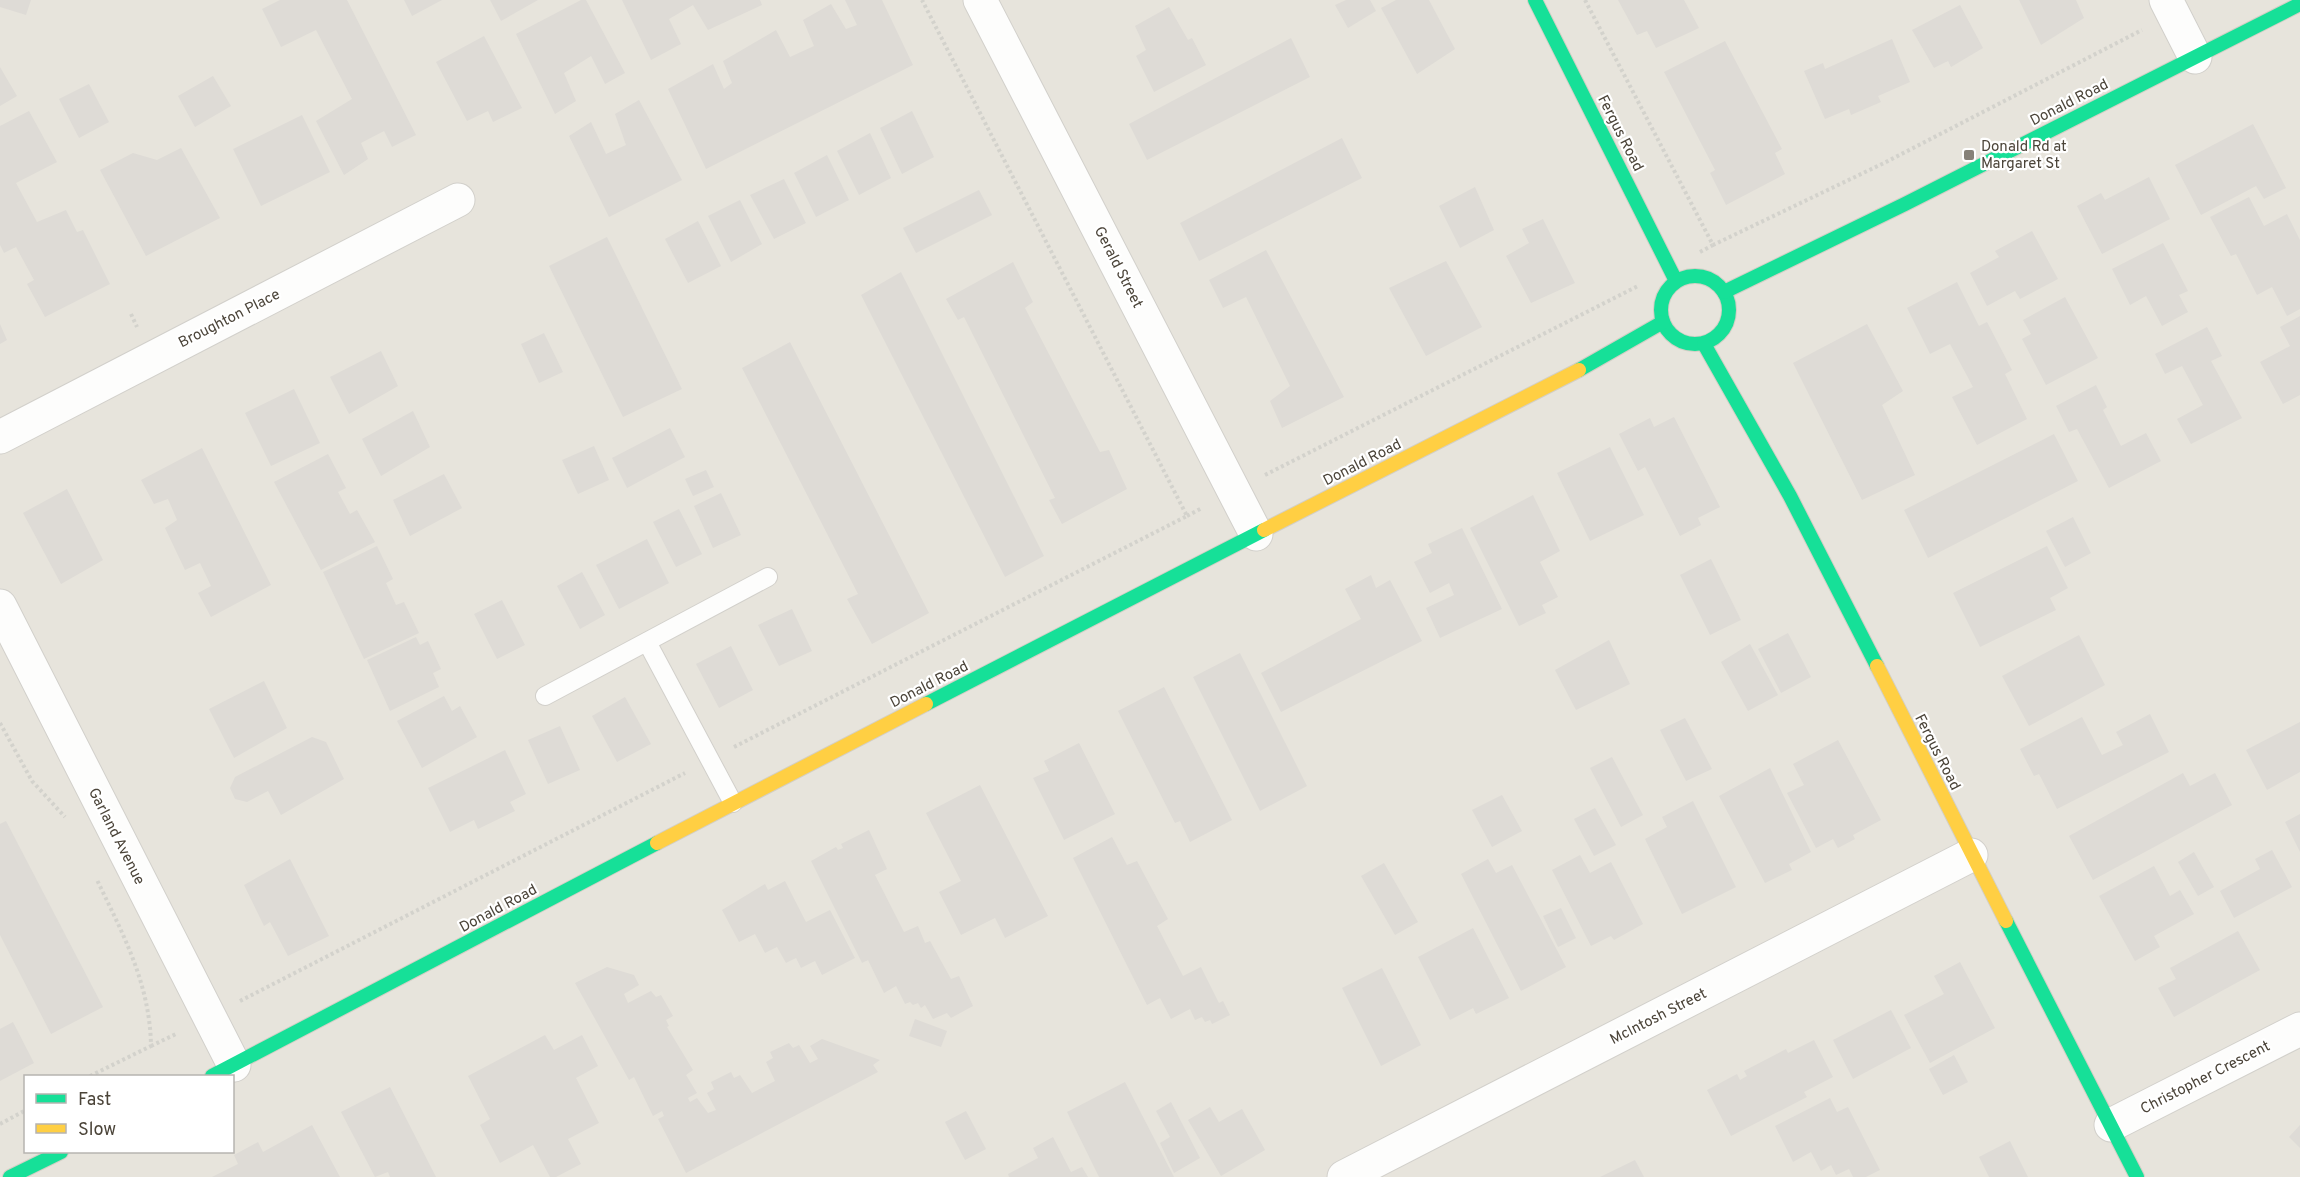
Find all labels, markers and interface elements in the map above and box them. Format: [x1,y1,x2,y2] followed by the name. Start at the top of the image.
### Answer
[2027,75,2112,131] street label: Donald Road
[1592,92,1647,175] street label: Fergus Road
[1981,138,2067,174] place label: Donald Rd at Margaret St
[1962,148,1976,162] marker: Donald Rd at Margaret St
[1089,224,1146,312] street label: Gerald Street
[176,286,284,353] street label: Broughton Place
[1320,435,1405,491] street label: Donald Road
[887,657,972,713] street label: Donald Road
[1909,711,1964,794] street label: Fergus Road
[83,785,148,888] street label: Garland Avenue
[457,881,541,938] street label: Donald Road
[1607,985,1710,1050] street label: McIntosh Street
[2138,1037,2274,1119] street label: Christopher Crescent
[24,1075,234,1153] legend
[78,1089,111,1112] text: Fast
[78,1119,116,1142] text: Slow

